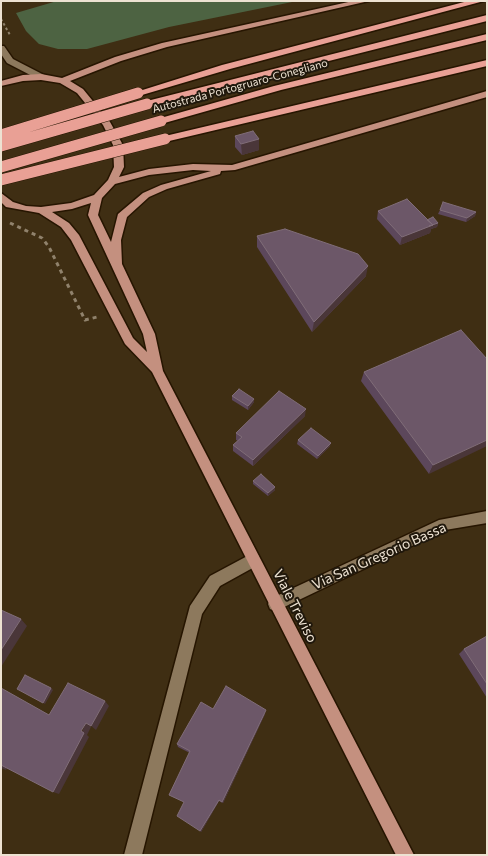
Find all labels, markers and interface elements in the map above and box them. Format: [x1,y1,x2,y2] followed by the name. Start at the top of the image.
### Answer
[151,56,329,116] street label: Autostrada Portogruaro-Conegliano
[309,519,449,593] street label: Via San Gregorio Bassa
[269,567,321,645] street label: Viale Treviso

